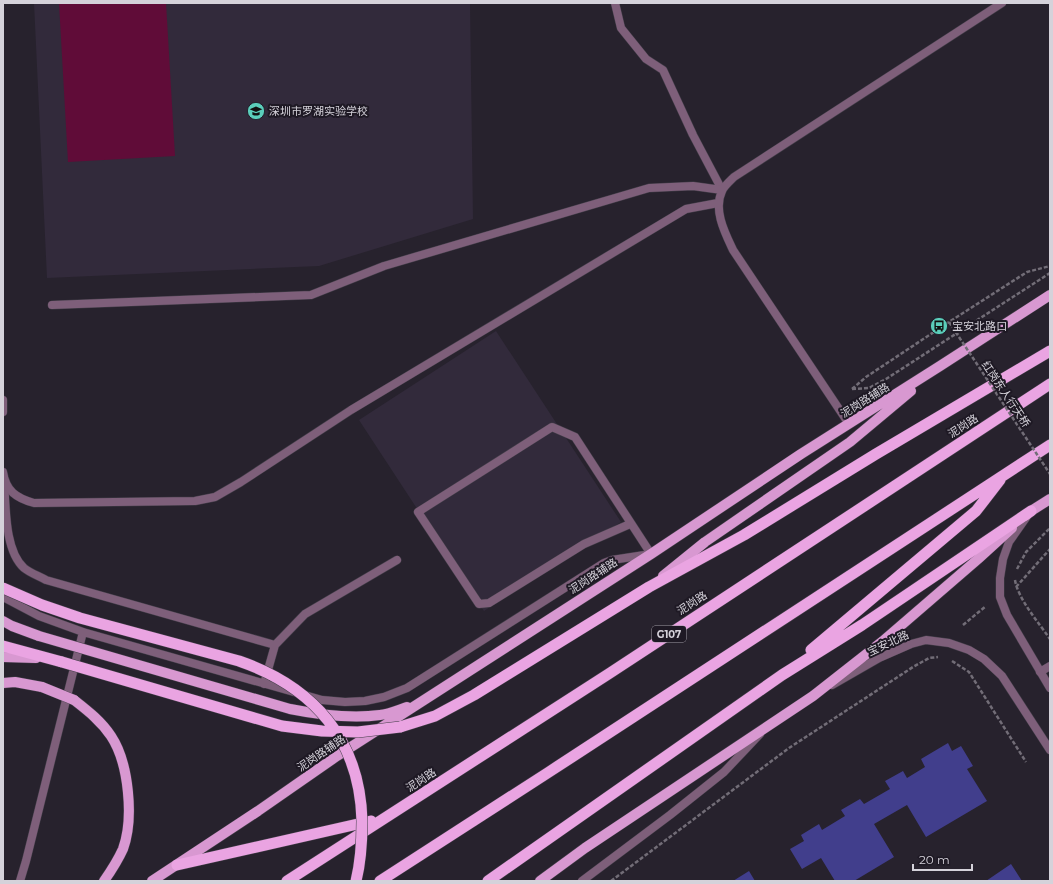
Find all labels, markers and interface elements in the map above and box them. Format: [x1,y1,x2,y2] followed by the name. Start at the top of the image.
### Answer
[246,101,266,121] school or university icon: 深圳市罗湖实验学校
[269,104,368,118] place label: 深圳市罗湖实验学校
[929,316,949,336] bus stop icon: 宝安北路口
[952,319,1007,333] place label: 宝安北路口
[979,358,1033,430] street label: 红岗东人行天桥
[838,379,892,421] street label: 泥岗路辅路
[945,411,981,441] street label: 泥岗路
[566,555,620,597] street label: 泥岗路辅路
[674,588,710,618] street label: 泥岗路
[652,626,686,642] road number: G107
[865,627,911,659] street label: 宝安北路
[294,732,348,774] street label: 泥岗路辅路
[403,765,439,795] street label: 泥岗路
[913,846,972,872] scale bar
[919,852,950,867] text: 20 m

